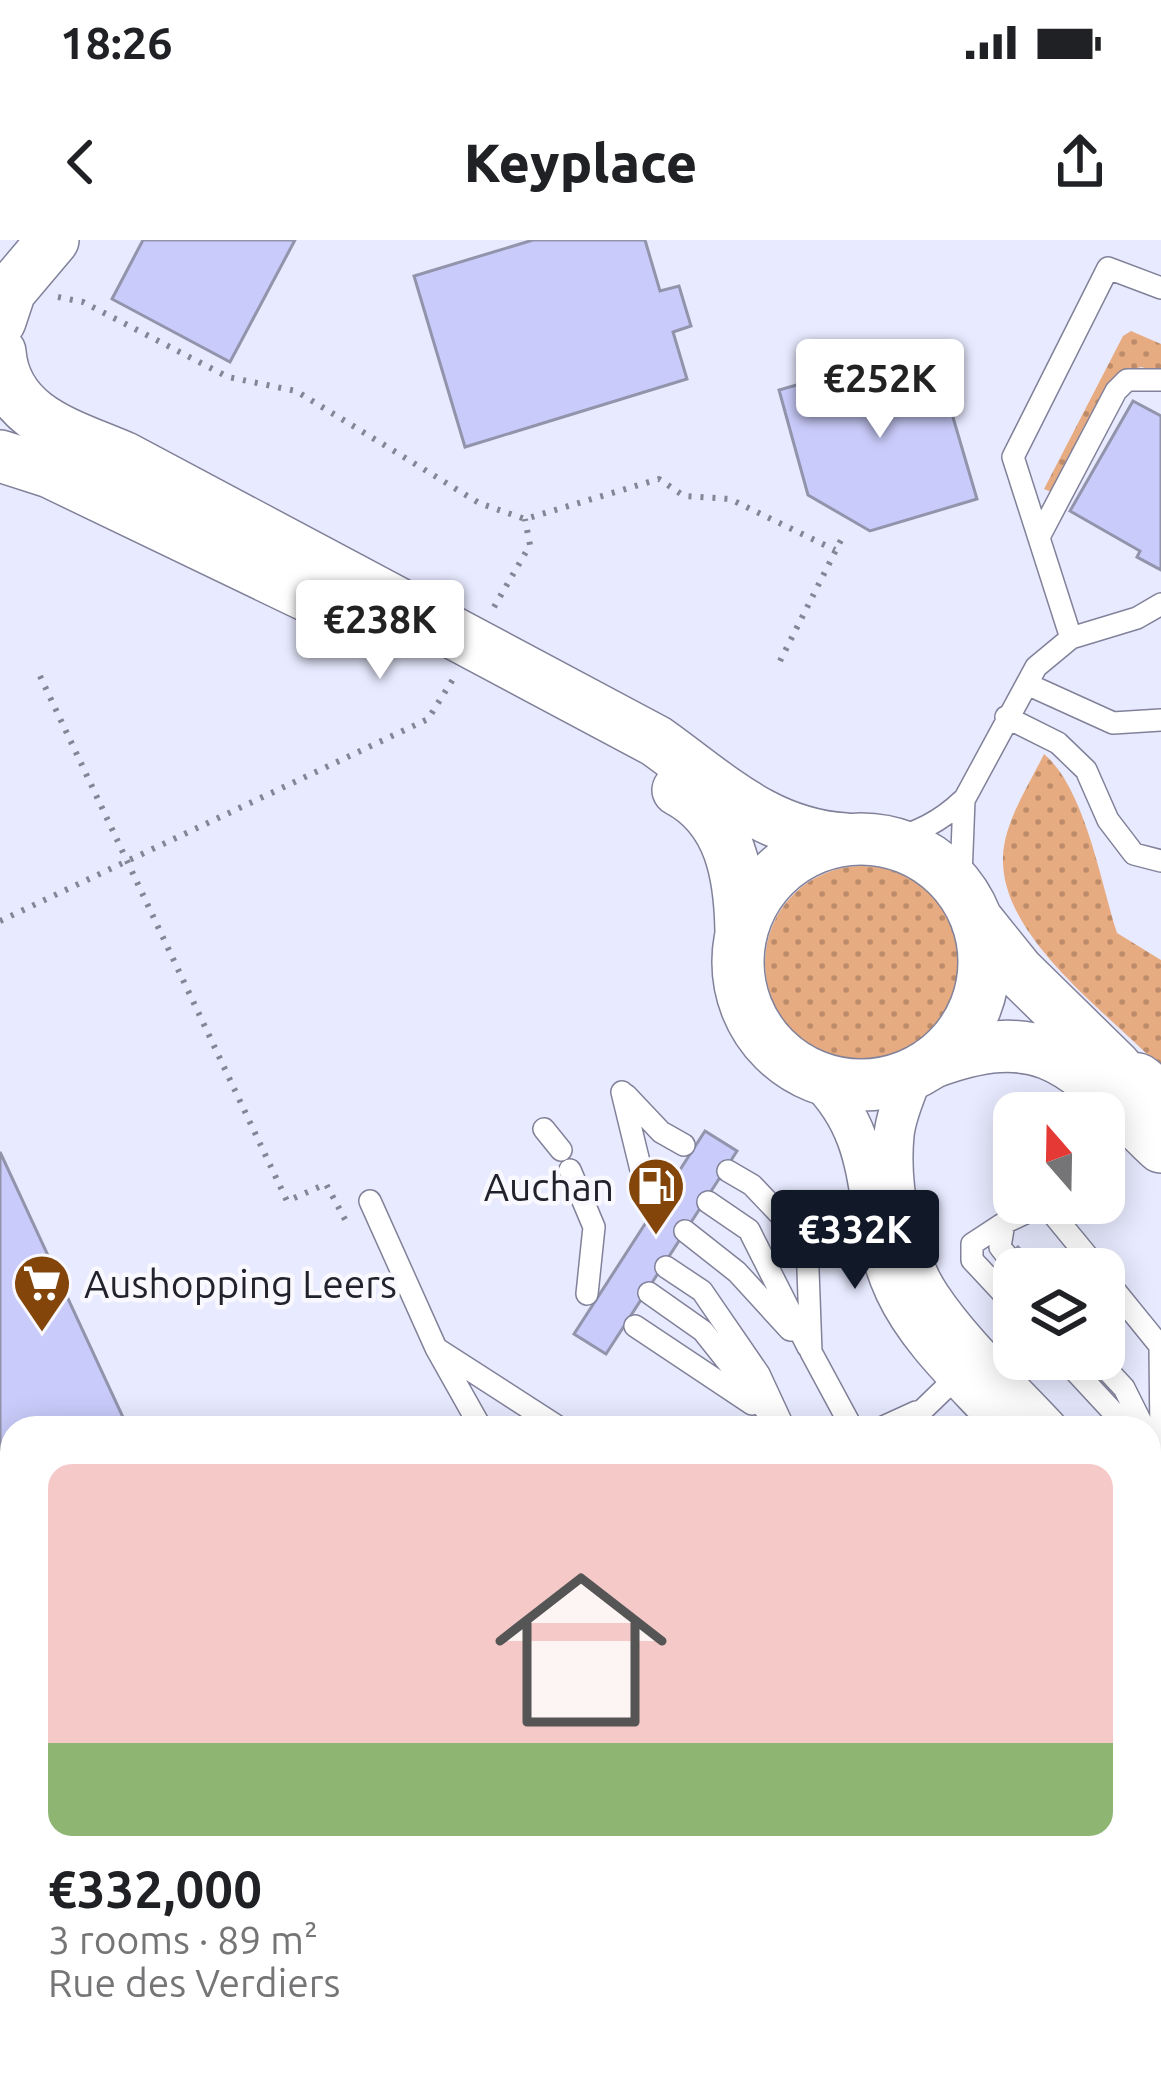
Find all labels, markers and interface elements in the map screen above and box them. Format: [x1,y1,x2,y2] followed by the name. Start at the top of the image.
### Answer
[60,17,173,68] text: 18:26
[48,129,114,195] icon: back
[1047,129,1113,195] icon: share
[464,132,697,192] text: Keyplace
[796,339,964,441] pin: €252K
[823,356,937,399] text: €252K
[296,580,464,682] pin: €238K
[323,597,437,640] text: €238K
[993,1092,1125,1224] north arrow
[993,1092,1125,1380] map controls
[625,1155,687,1237] fuel station icon: Auchan
[484,1165,614,1208] place label: Auchan
[771,1190,939,1292] pin: €332K
[798,1207,912,1250] text: €332K
[993,1248,1125,1380] button: layers
[11,1252,73,1334] supermarket icon: Aushopping Leers
[84,1262,397,1305] place label: Aushopping Leers
[473,1542,689,1758] icon: home
[48,1860,262,1918] text: €332,000
[48,1918,318,1961] text: 3 rooms · 89 m²
[48,1961,340,2004] text: Rue des Verdiers

